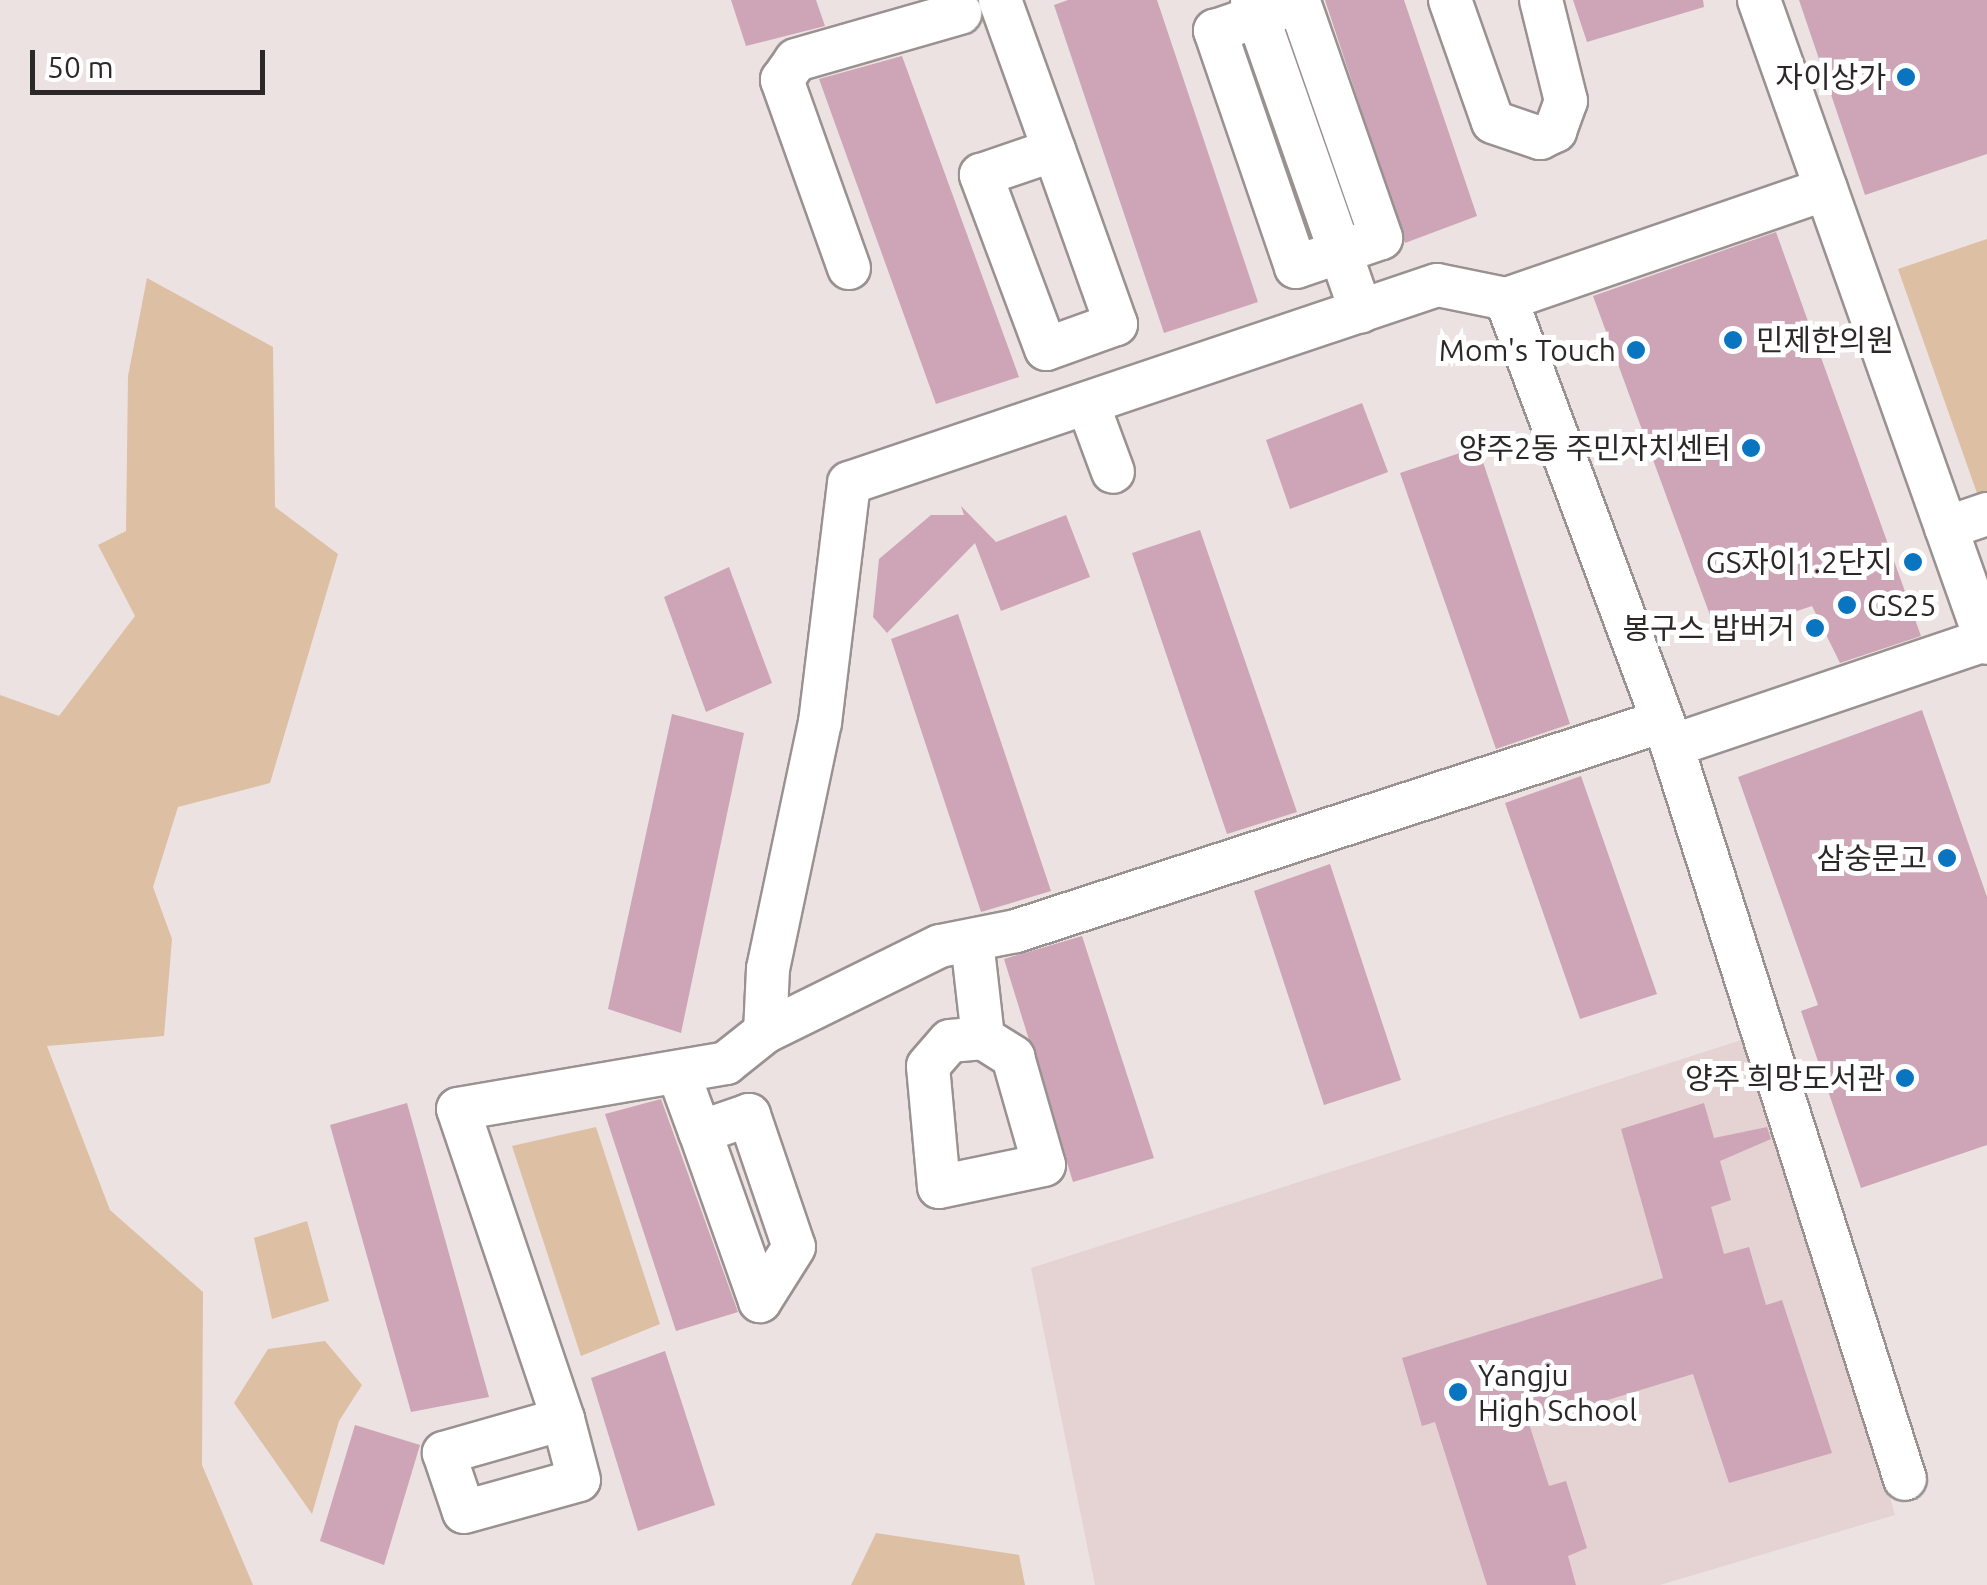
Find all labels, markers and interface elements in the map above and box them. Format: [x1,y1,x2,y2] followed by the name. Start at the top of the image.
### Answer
[35,30,270,92] scale bar
[47,50,114,84] text: 50 m
[1776,59,1886,95] place label: 자이상가
[1895,66,1917,88] marker: 자이상가
[1756,322,1894,358] place label: 민제한의원
[1720,327,1746,353] marker: 민제한의원
[1439,332,1616,368] place label: Mom's Touch
[1625,339,1647,361] marker: Mom's Touch
[1459,430,1731,466] place label: 양주2동 주민자치센터
[1740,437,1762,459] marker: 양주2동 주민자치센터
[1706,544,1893,580] place label: GS자이1.2단지
[1902,551,1924,573] marker: GS자이1.2단지
[1867,587,1936,623] place label: GS25
[1836,594,1858,616] marker: GS25
[1623,610,1795,646] place label: 봉구스 밥버거
[1804,617,1826,639] marker: 봉구스 밥버거
[1817,840,1927,876] place label: 삼숭문고
[1936,847,1958,869] marker: 삼숭문고
[1685,1060,1885,1096] place label: 양주 희망도서관
[1894,1067,1916,1089] marker: 양주 희망도서관
[1478,1357,1637,1428] place label: Yangju High School
[1447,1381,1469,1403] marker: Yangju High School

